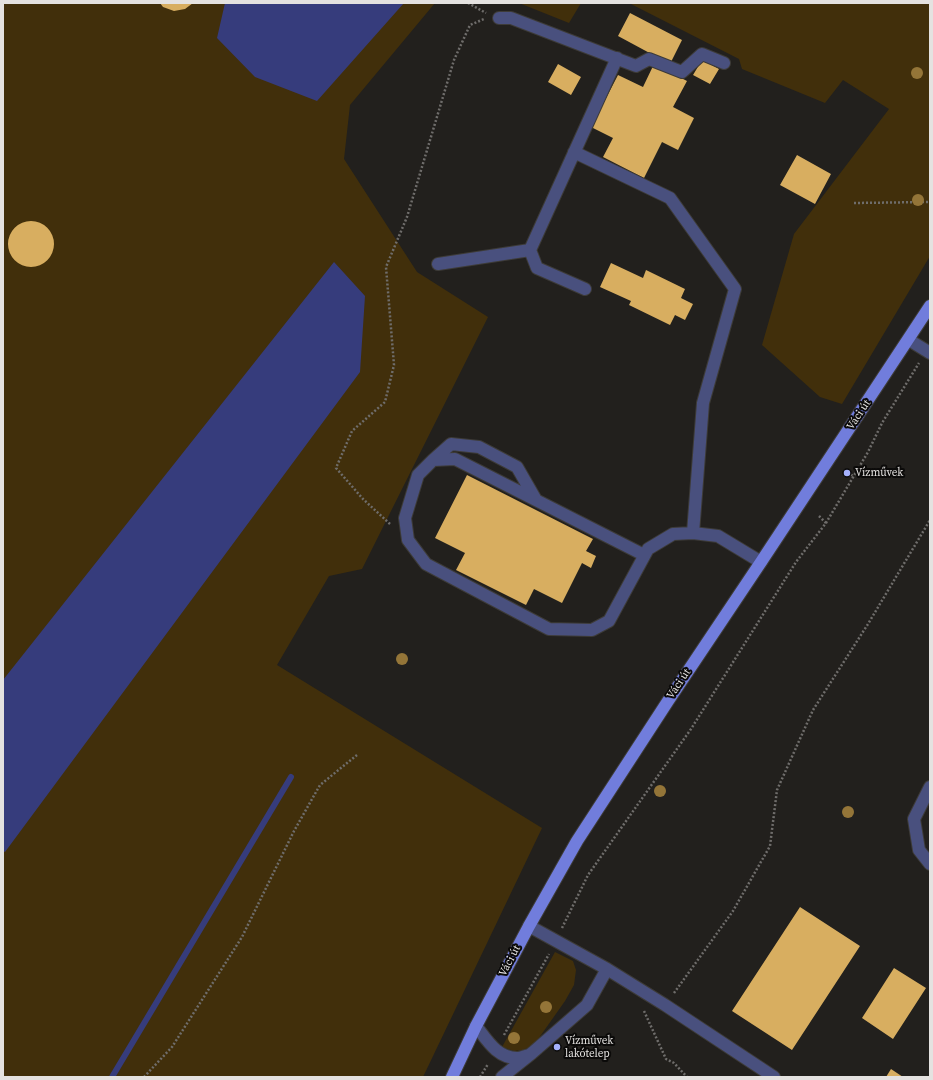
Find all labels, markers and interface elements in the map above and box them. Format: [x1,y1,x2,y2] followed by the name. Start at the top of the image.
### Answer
[844,397,874,433] street label: Váci út
[855,466,903,480] place label: Vízművek
[842,468,852,478] marker: Vízművek
[664,666,694,702] street label: Váci út
[496,943,524,979] street label: Váci út
[565,1034,613,1060] place label: Vízművek lakótelep
[552,1042,562,1052] marker: Vízművek lakótelep

